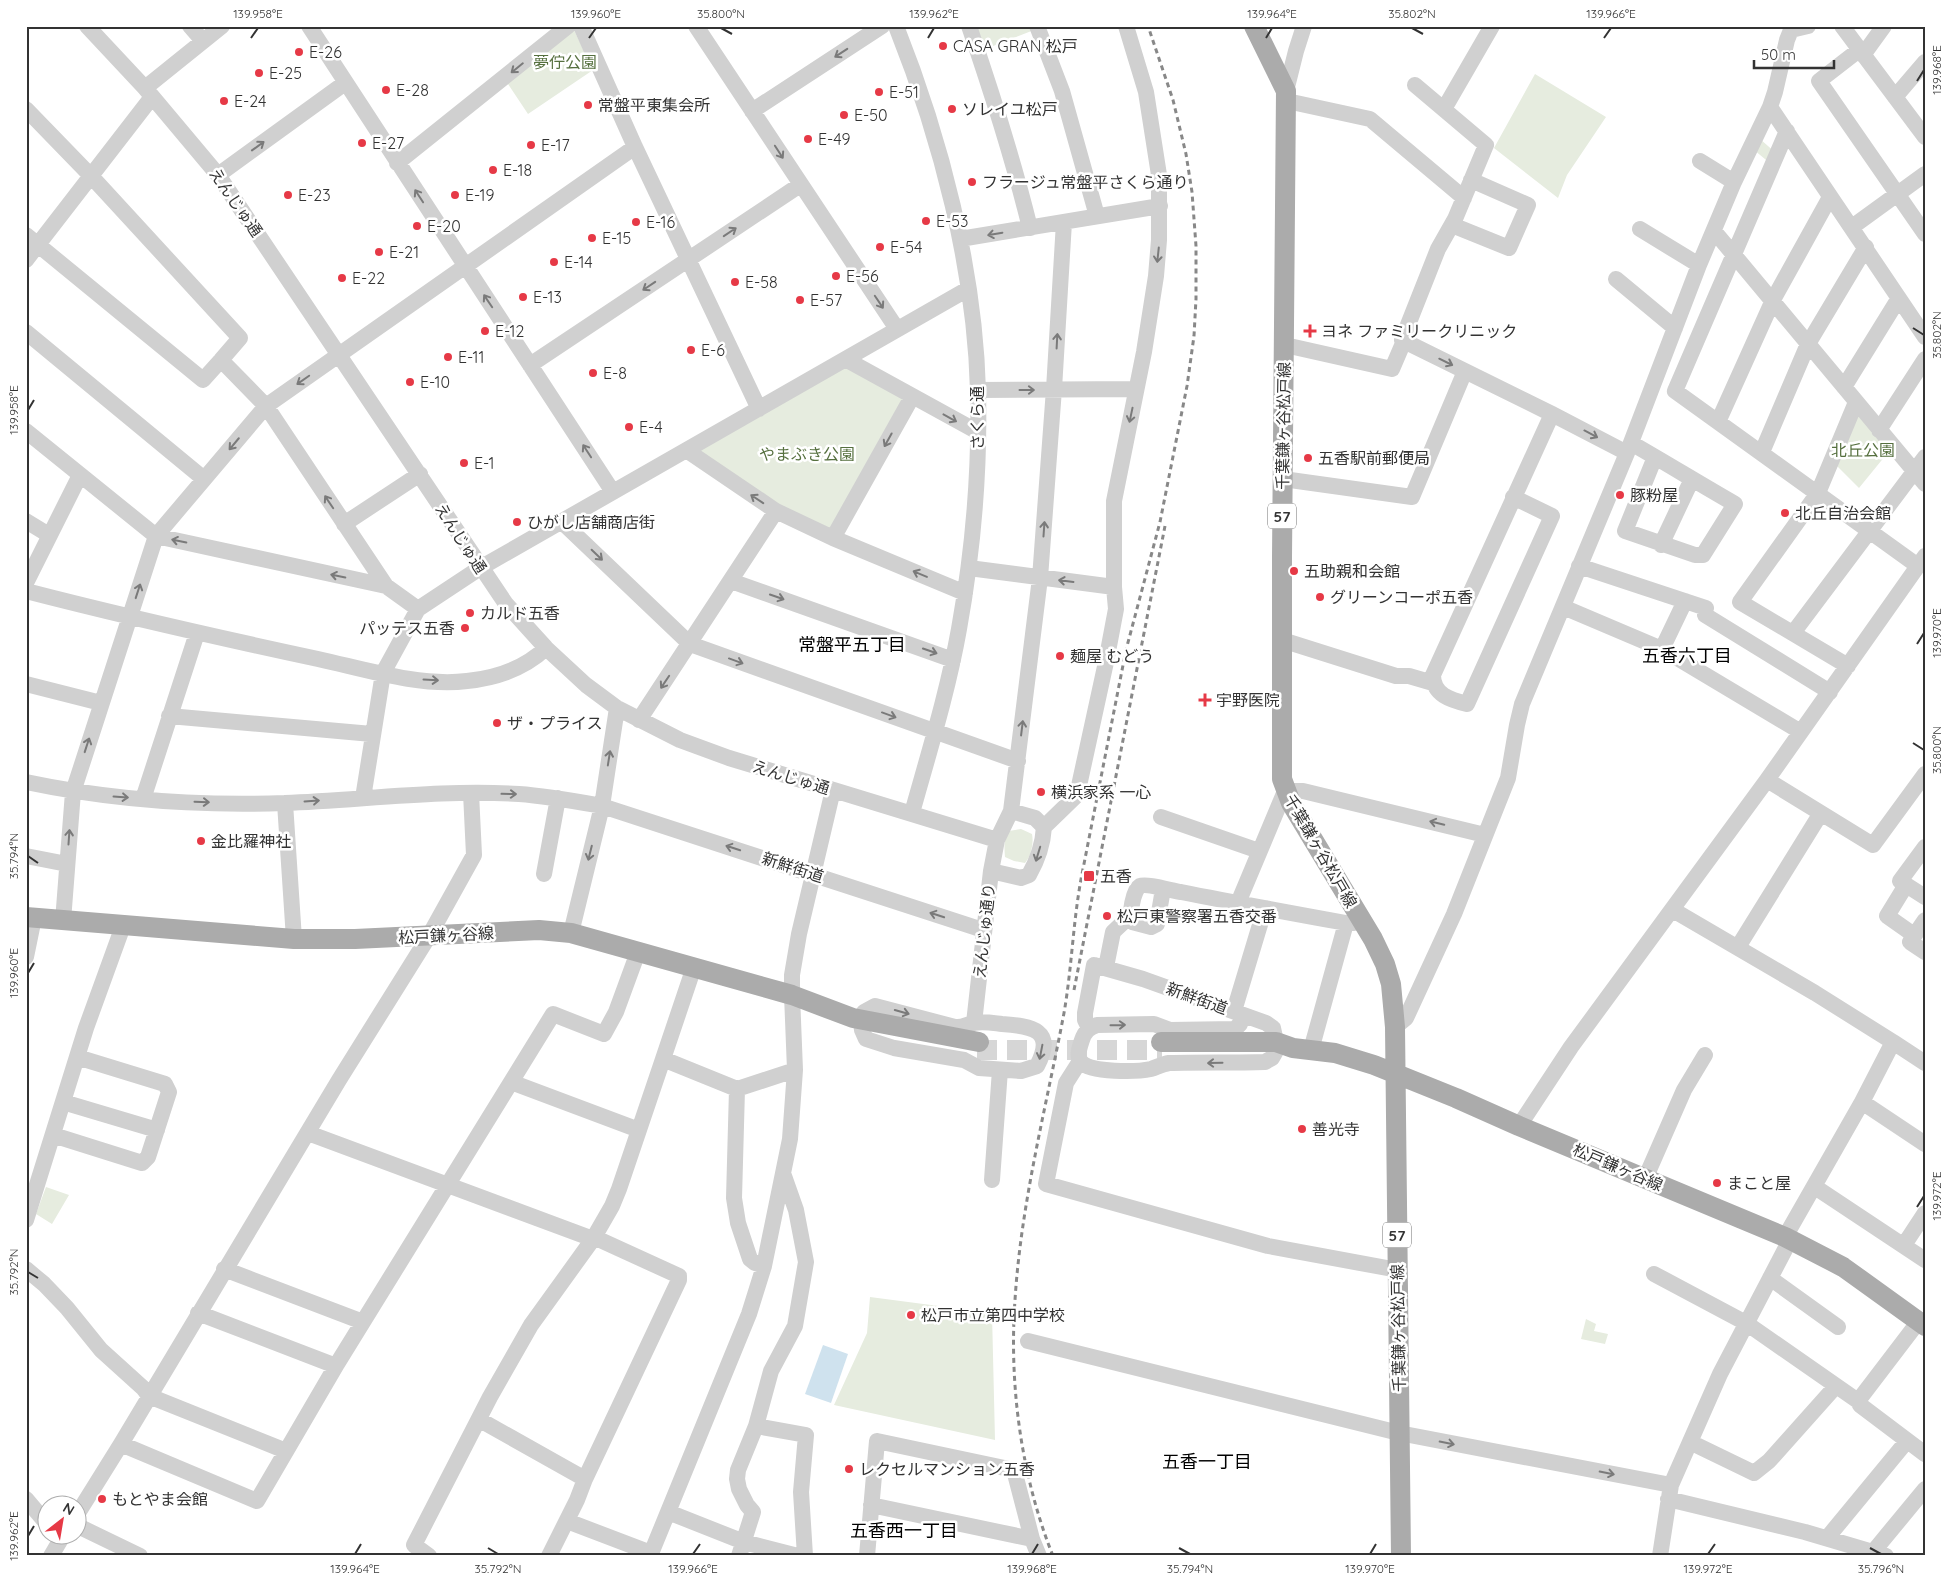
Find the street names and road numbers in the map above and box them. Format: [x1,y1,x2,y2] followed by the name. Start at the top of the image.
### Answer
[205,163,267,241] street label: えんじゅ通
[1272,362,1294,490] street label: 千葉鎌ヶ谷松戸線
[967,386,987,450] street label: さくら通
[431,499,491,577] street label: えんじゅ通
[1268,504,1296,528] road number: 57
[750,756,832,798] street label: えんじゅ通
[1280,791,1362,911] street label: 千葉鎌ヶ谷松戸線
[759,848,827,886] street label: 新鮮街道
[969,882,999,980] street label: えんじゅ通り
[398,923,494,947] street label: 松戸鎌ヶ谷線
[1164,978,1230,1018] street label: 新鮮街道
[1570,1139,1666,1195] street label: 松戸鎌ヶ谷線
[1383,1222,1411,1248] road number: 57
[1387,1264,1409,1392] street label: 千葉鎌ヶ谷松戸線

